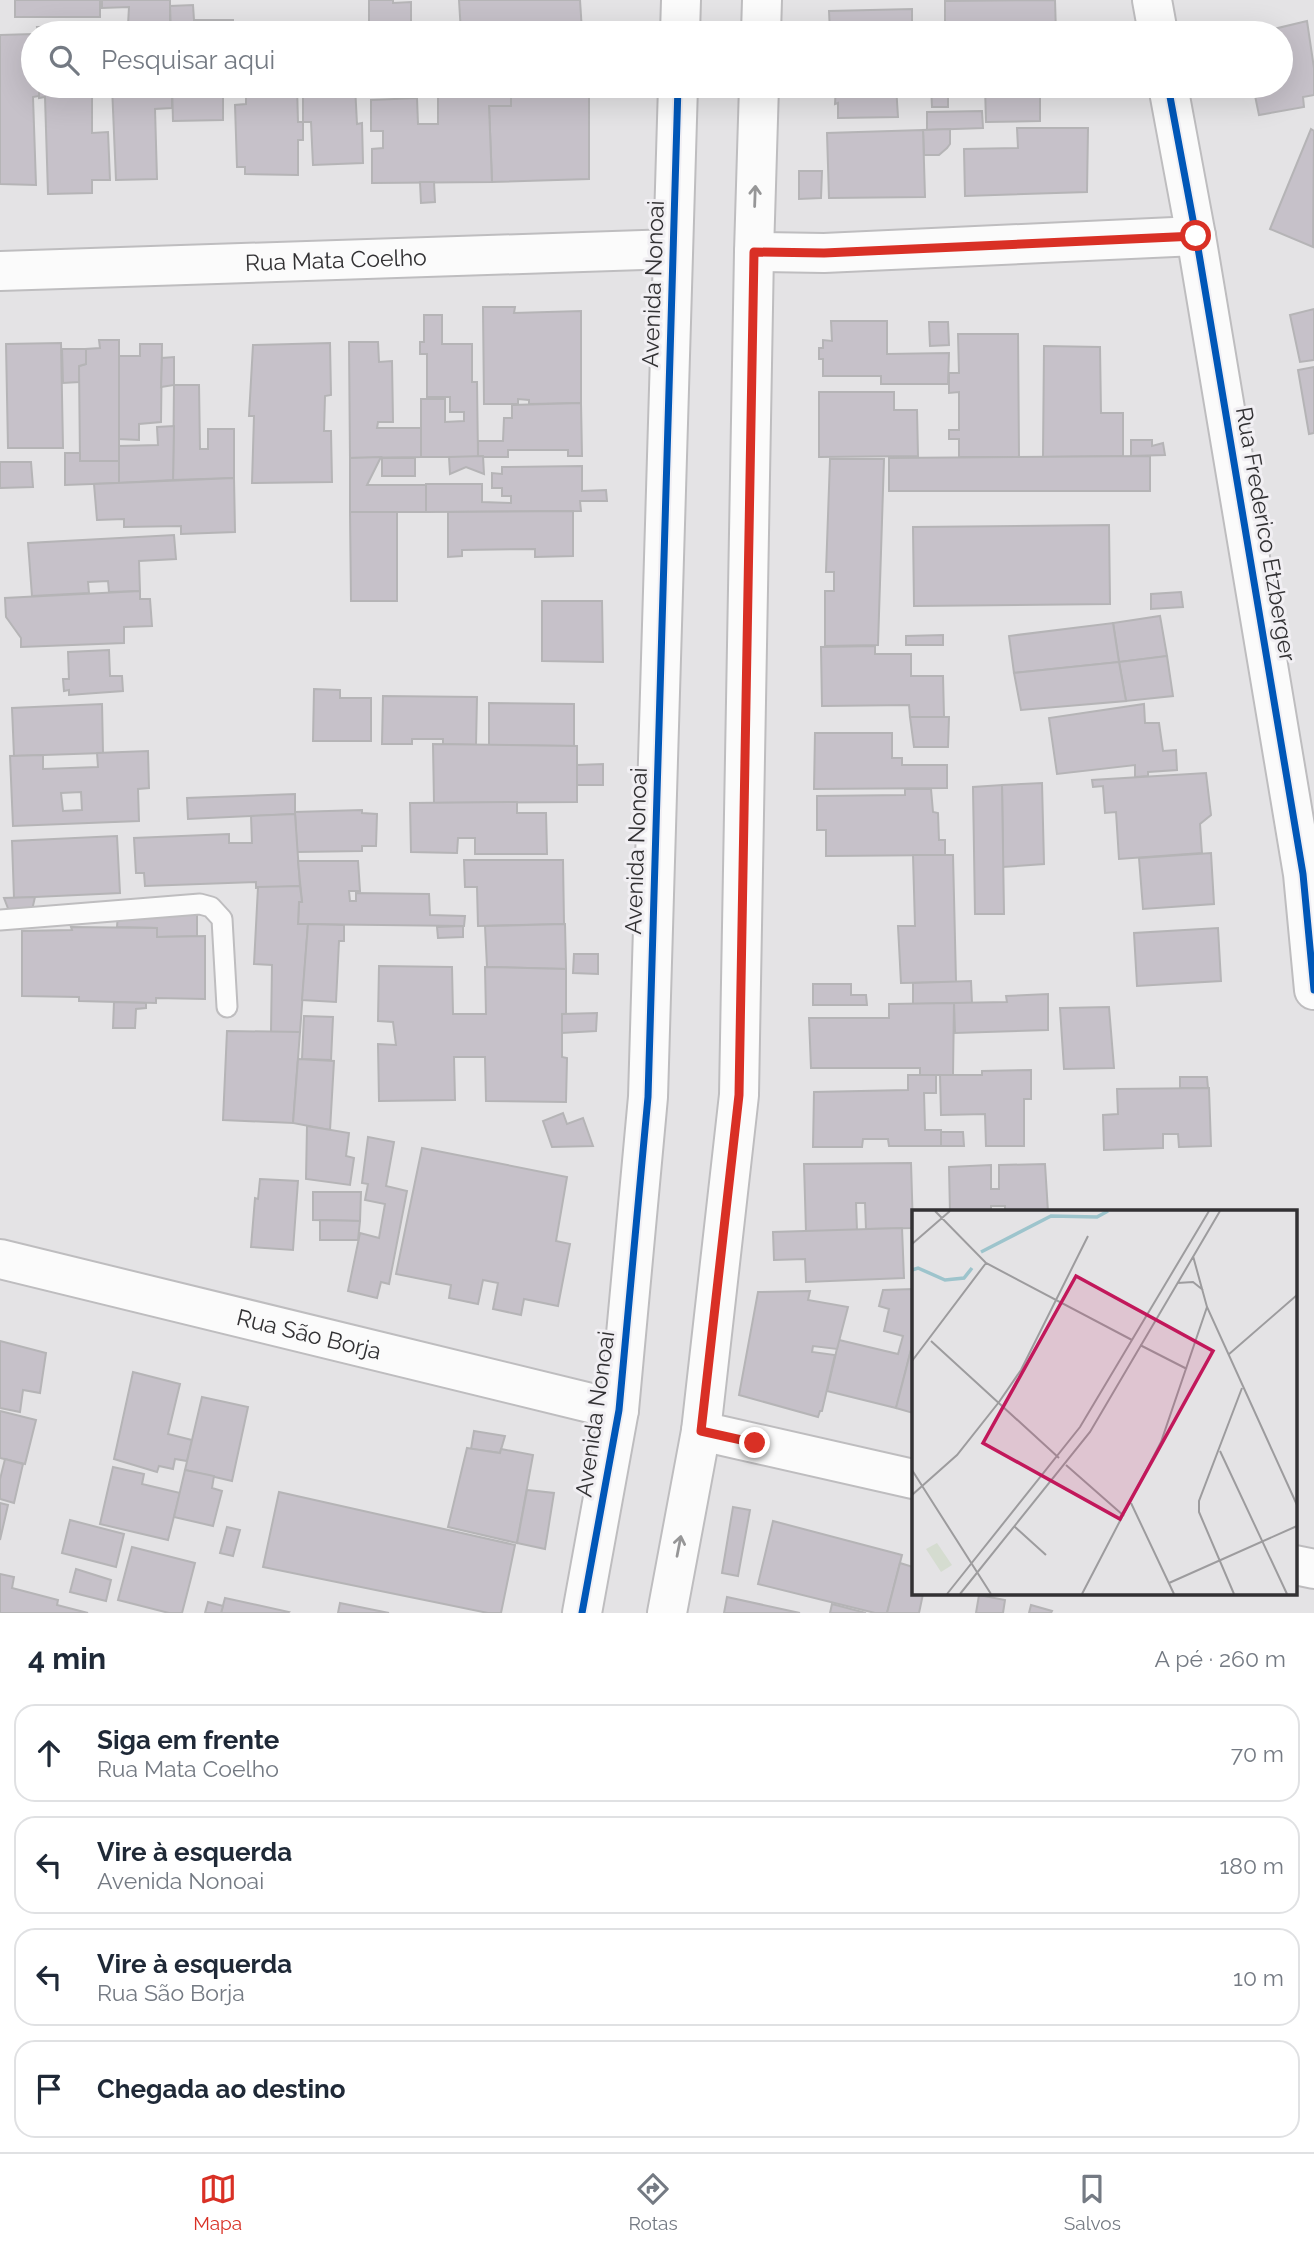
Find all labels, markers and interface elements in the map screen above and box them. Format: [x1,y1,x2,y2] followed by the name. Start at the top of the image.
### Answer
[21,21,1293,98] search box
[45,41,83,79] icon: search
[101,45,275,75] text: Pesquisar aqui
[749,185,762,208] one-way arrow
[636,200,669,368] street label: Avenida Nonoai
[1180,220,1211,251] route start
[244,243,427,276] street label: Rua Mata Coelho
[1231,405,1302,663] street label: Rua Frederico Etzberger
[619,767,652,935] street label: Avenida Nonoai
[912,1210,1296,1596] inset map
[234,1303,384,1365] street label: Rua São Borja
[570,1329,620,1499] street label: Avenida Nonoai
[739,1427,770,1458] route end
[673,1535,686,1558] one-way arrow
[28,1641,106,1676] text: 4 min
[1155,1645,1286,1672] text: A pé · 260 m
[97,1725,279,1755] text: Siga em frente
[30,1734,68,1772] icon: ahead
[1231,1740,1284,1767] text: 70 m
[97,1755,279,1782] text: Rua Mata Coelho
[97,1837,292,1867] text: Vire à esquerda
[30,1846,68,1884] icon: left
[1219,1852,1284,1879] text: 180 m
[97,1867,264,1894] text: Avenida Nonoai
[97,1949,292,1979] text: Vire à esquerda
[30,1958,68,1996] icon: left
[1233,1964,1284,1991] text: 10 m
[97,1979,245,2006] text: Rua São Borja
[30,2070,68,2108] icon: arrive
[97,2074,346,2104] text: Chegada ao destino
[193,2170,242,2234] tab: Mapa
[628,2170,678,2234] tab: Rotas
[1064,2170,1121,2234] tab: Salvos

